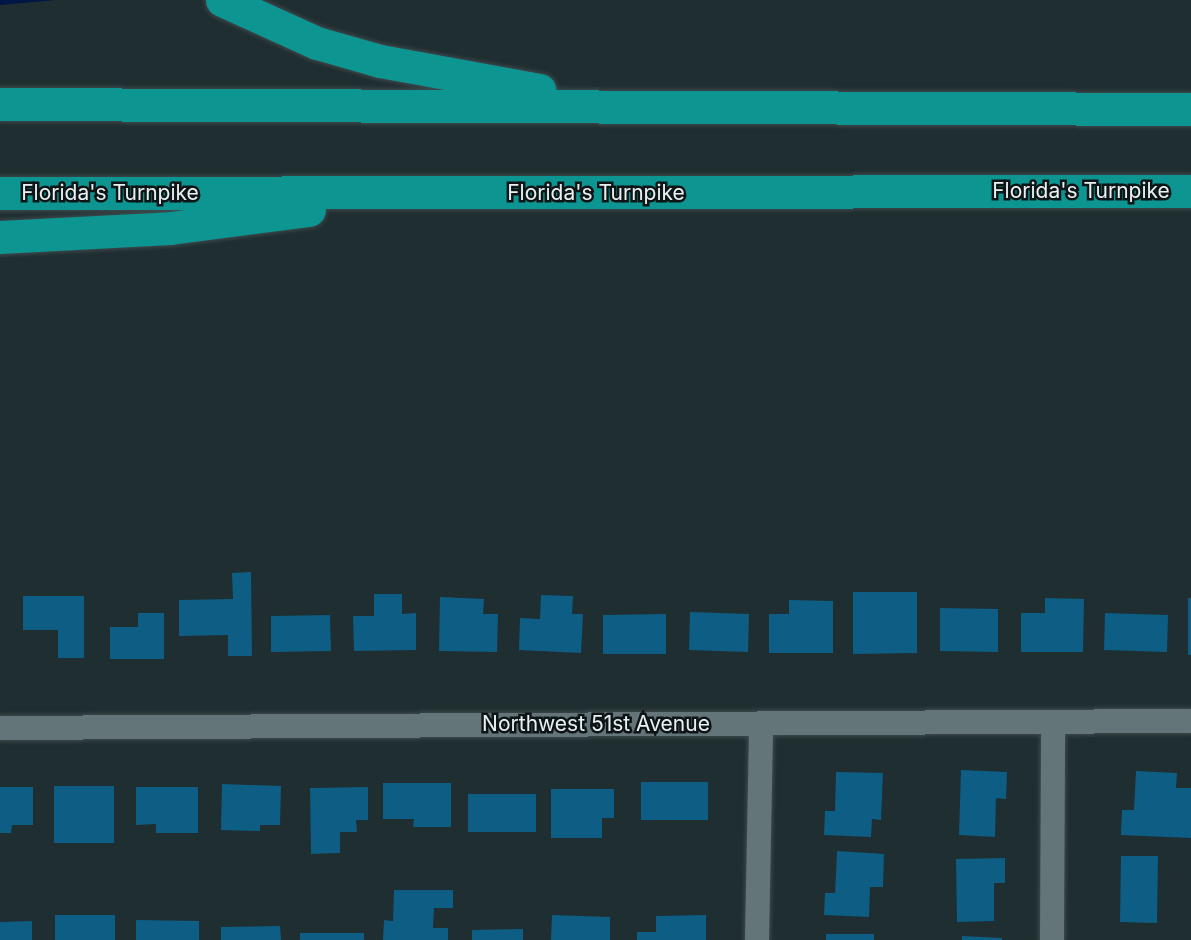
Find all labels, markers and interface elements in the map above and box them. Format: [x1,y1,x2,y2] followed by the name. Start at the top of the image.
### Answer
[992,178,1170,204] street label: Florida's Turnpike
[21,180,199,206] street label: Florida's Turnpike
[507,180,685,206] street label: Florida's Turnpike
[482,711,710,737] street label: Northwest 51st Avenue

